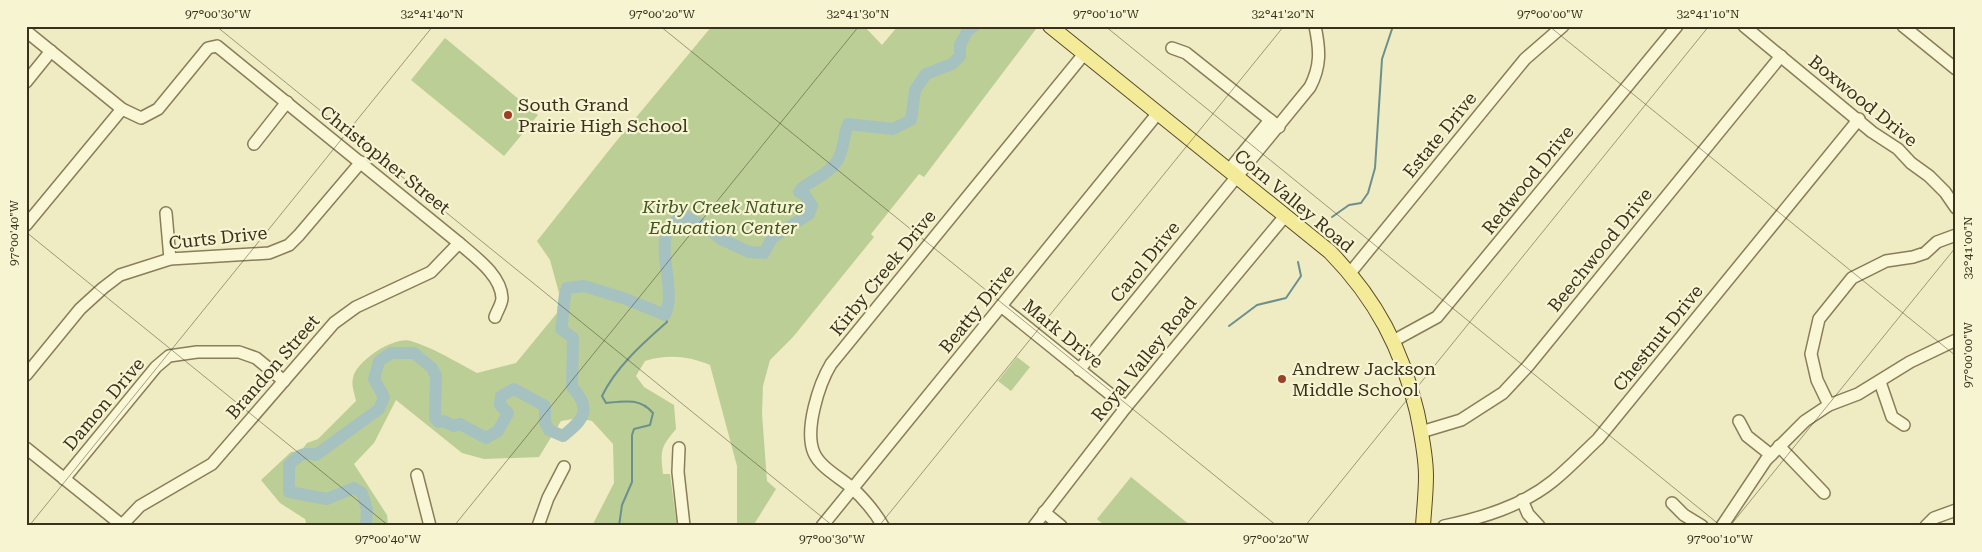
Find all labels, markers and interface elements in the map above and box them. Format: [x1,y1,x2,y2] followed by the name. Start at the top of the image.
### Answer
[185,7,252,21] text: 97°00'30"W
[400,7,464,21] text: 32°41'40"N
[629,7,696,21] text: 97°00'20"W
[826,7,890,21] text: 32°41'30"N
[1073,7,1140,21] text: 97°00'10"W
[1251,7,1315,21] text: 32°41'20"N
[1517,7,1584,21] text: 97°00'00"W
[1676,7,1740,21] text: 32°41'10"N
[1805,50,1922,151] street label: Boxwood Drive
[1399,87,1481,182] street label: Estate Drive
[518,94,688,136] place label: South Grand Prairie High School
[316,101,455,219] street label: Christopher Street
[502,109,514,121] marker: South Grand Prairie High School
[1477,121,1578,238] street label: Redwood Drive
[1230,145,1358,257] street label: Corn Valley Road
[1543,183,1656,316] street label: Beechwood Drive
[641,196,804,238] park label: Kirby Creek Nature Education Center
[7,199,21,266] text: 97°00'40"W
[826,206,940,340] street label: Kirby Creek Drive
[1961,216,1975,280] text: 32°41'00"N
[1106,217,1184,306] street label: Carol Drive
[168,222,268,253] street label: Curts Drive
[935,260,1019,357] street label: Beatty Drive
[1608,280,1707,395] street label: Chestnut Drive
[1087,292,1201,425] street label: Royal Valley Road
[1019,295,1108,372] street label: Mark Drive
[222,310,324,423] street label: Brandon Street
[1961,321,1975,388] text: 97°00'00"W
[59,353,148,454] street label: Damon Drive
[1292,358,1436,400] place label: Andrew Jackson Middle School
[1276,373,1288,385] marker: Andrew Jackson Middle School
[355,532,422,546] text: 97°00'40"W
[799,532,866,546] text: 97°00'30"W
[1243,532,1310,546] text: 97°00'20"W
[1687,532,1754,546] text: 97°00'10"W

